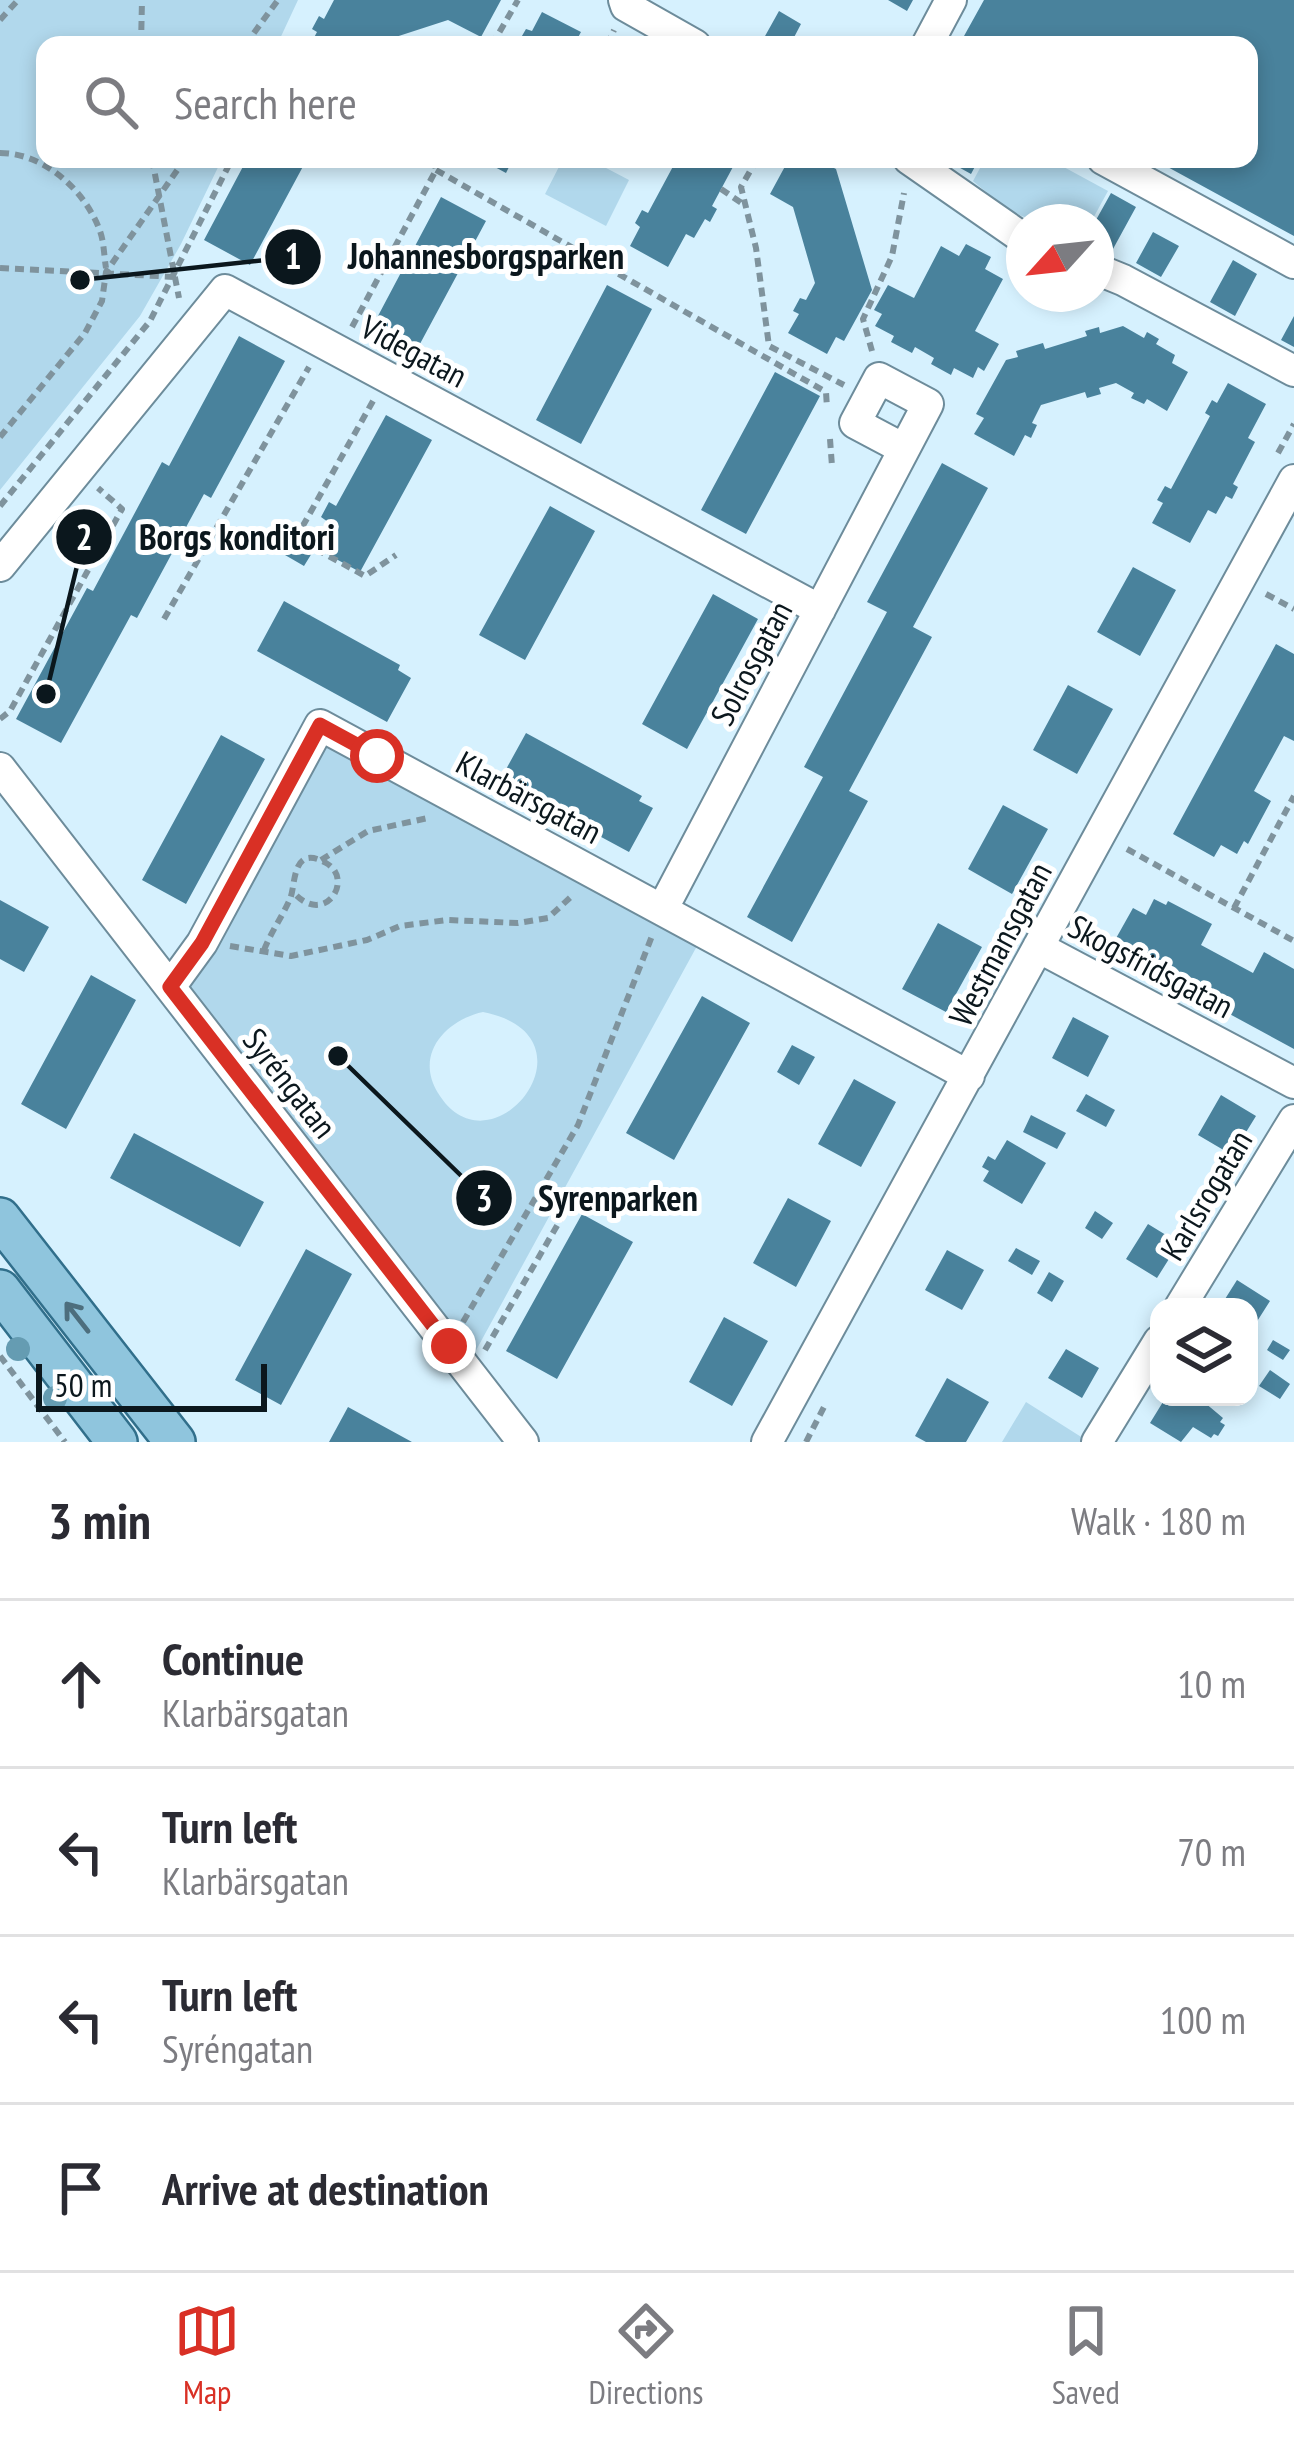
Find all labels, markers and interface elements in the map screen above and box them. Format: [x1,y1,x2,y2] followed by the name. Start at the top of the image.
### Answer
[36,36,1258,168] search box
[78,69,144,135] icon: search
[174,73,357,131] text: Search here
[1006,204,1114,312] north arrow
[263,221,648,293] callout: Johannesborgsparken
[284,232,302,279] text: 1
[347,232,624,279] text: Johannesborgsparken
[353,304,475,396] street label: Videgatan
[54,501,359,573] callout: Borgs konditori
[75,513,93,560] text: 2
[139,513,335,560] text: Borgs konditori
[700,593,801,732] street label: Solrosgatan
[350,729,404,783] route start
[449,740,609,853] street label: Klarbärsgatan
[938,854,1061,1033] street label: Westmansgatan
[1061,904,1241,1027] street label: Skogsfridsgatan
[234,1019,347,1146] street label: Syréngatan
[1150,1122,1261,1268] street label: Karlsrogatan
[454,1162,722,1234] callout: Syrenparken
[475,1174,493,1221] text: 3
[538,1174,698,1221] text: Syrenparken
[1150,1298,1258,1406] map controls
[1150,1298,1258,1406] button: layers
[64,1301,91,1333] one-way arrow
[422,1319,476,1373] route end
[36,1358,267,1411] scale bar
[54,1363,112,1406] text: 50 m
[48,1487,151,1553] text: 3 min
[1071,1495,1246,1546] text: Walk · 180 m
[162,1629,304,1687] text: Continue
[48,1651,114,1717] icon: ahead
[1177,1658,1246,1709] text: 10 m
[162,1687,349,1738] text: Klarbärsgatan
[162,1797,297,1855] text: Turn left
[48,1819,114,1885] icon: left
[1177,1826,1246,1877] text: 70 m
[162,1855,349,1906] text: Klarbärsgatan
[162,1965,297,2023] text: Turn left
[48,1987,114,2053] icon: left
[1160,1994,1246,2045] text: 100 m
[162,2023,313,2074] text: Syréngatan
[48,2155,114,2221] icon: arrive
[162,2159,489,2217] text: Arrive at destination
[174,2298,240,2413] tab: Map
[589,2298,703,2413] tab: Directions
[1052,2298,1120,2413] tab: Saved

